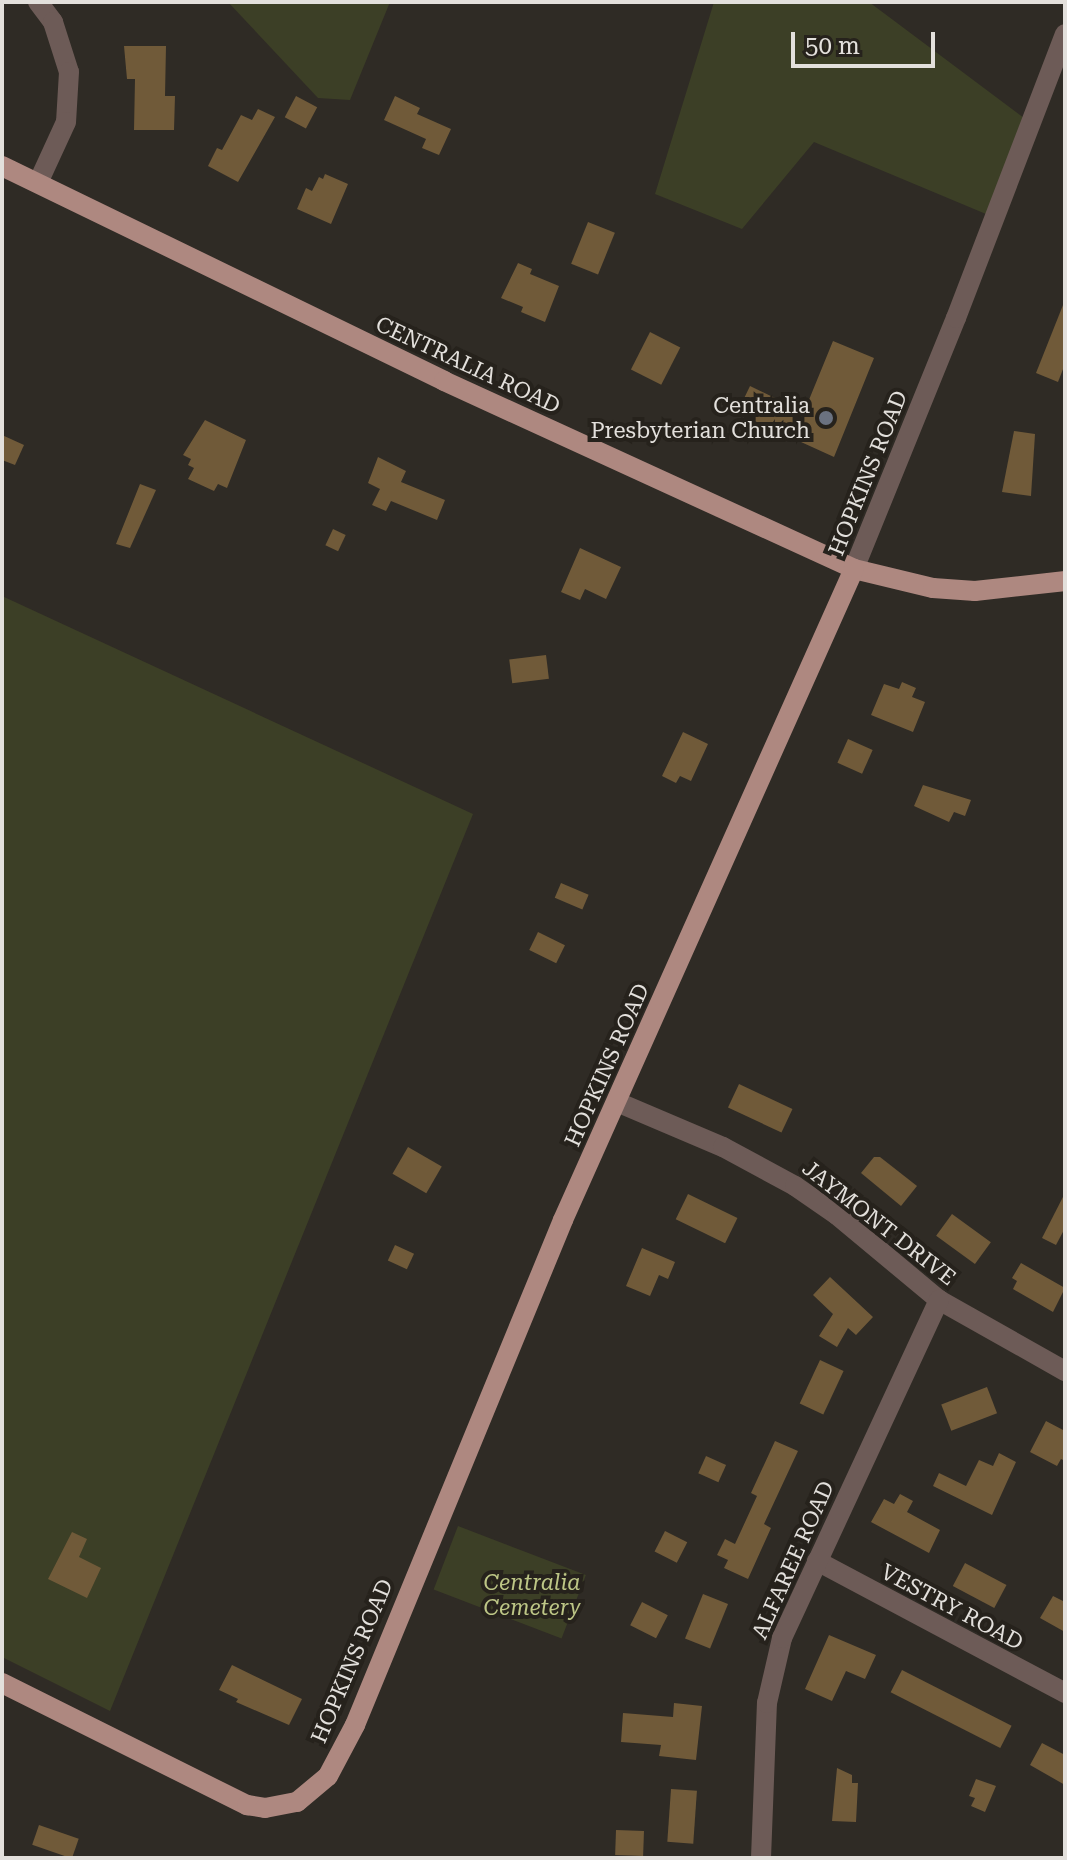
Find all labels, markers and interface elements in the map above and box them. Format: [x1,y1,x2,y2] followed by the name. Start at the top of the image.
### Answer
[795,16,939,66] scale bar
[805,32,860,60] text: 50 m
[372,311,564,419] street label: CENTRALIA ROAD
[823,387,913,559] street label: HOPKINS ROAD
[590,392,810,444] place label: Centralia Presbyterian Church
[817,409,835,427] marker: Centralia Presbyterian Church
[559,979,655,1151] street label: HOPKINS ROAD
[797,1155,961,1291] street label: JAYMONT DRIVE
[746,1477,840,1643] street label: ALFAREE ROAD
[876,1558,1028,1656] street label: VESTRY ROAD
[483,1569,581,1620] park label: Centralia Cemetery
[306,1575,398,1747] street label: HOPKINS ROAD

